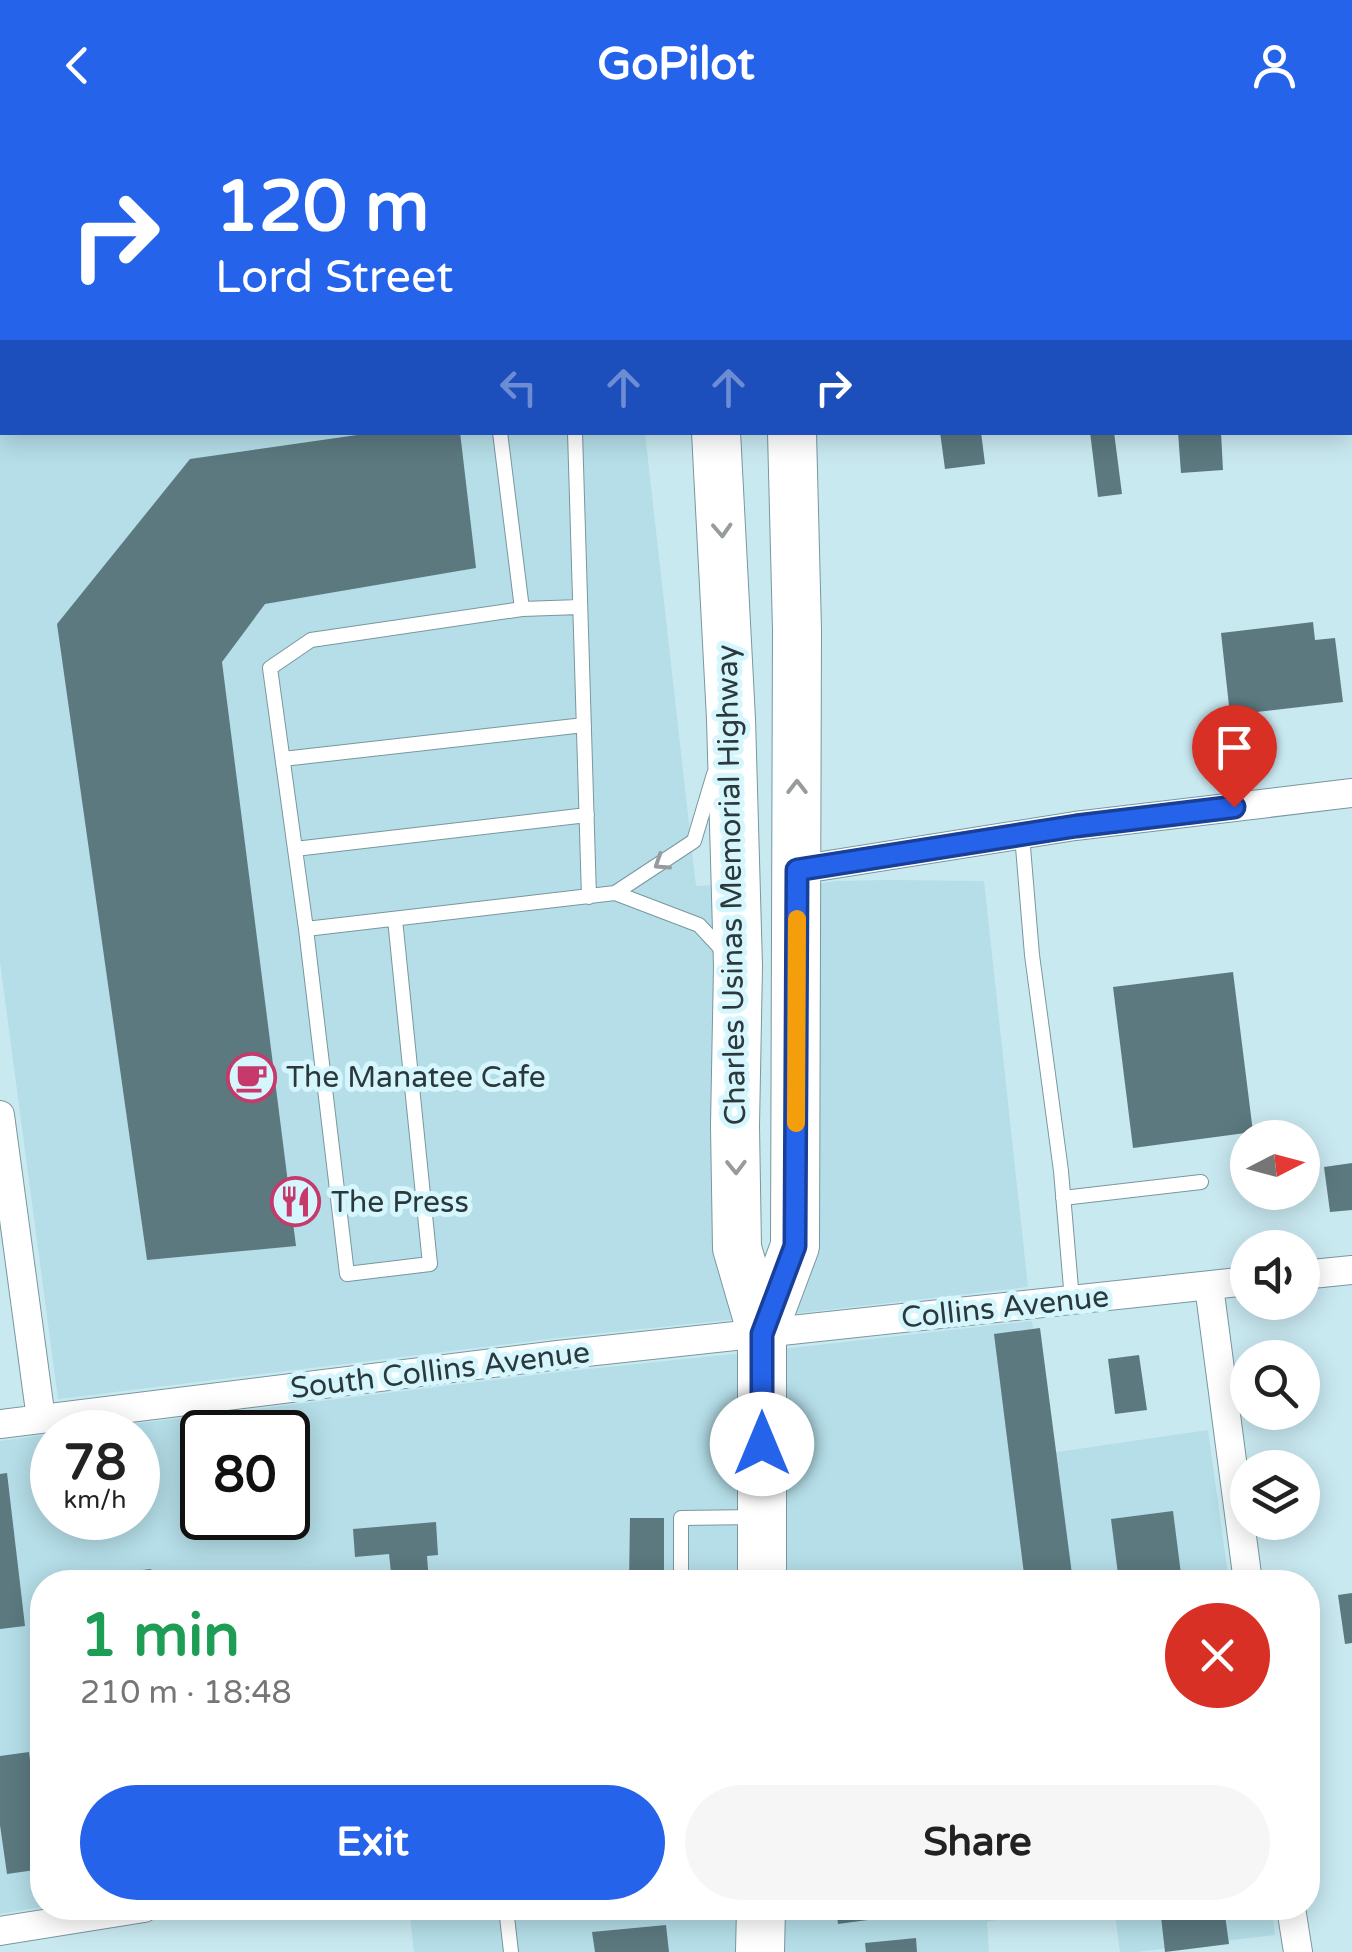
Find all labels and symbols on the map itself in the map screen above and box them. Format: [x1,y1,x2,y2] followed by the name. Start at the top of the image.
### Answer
[711,522,732,538] one-way arrow
[709,644,754,1126] street label: Charles Usinas Memorial Highway
[1192,705,1277,808] pin
[786,779,808,794] one-way arrow
[654,851,672,870] one-way arrow
[225,1051,277,1103] cafe icon: The Manatee Cafe
[286,1059,546,1096] place label: The Manatee Cafe
[1230,1120,1320,1210] north arrow
[725,1160,747,1176] one-way arrow
[270,1176,322,1228] restaurant icon: The Press
[331,1184,469,1221] place label: The Press
[899,1278,1111,1337] street label: Collins Avenue
[288,1334,592,1407] street label: South Collins Avenue
[710,1392,814,1496] position arrow
[180,1410,310,1540] speed limit sign: 80

